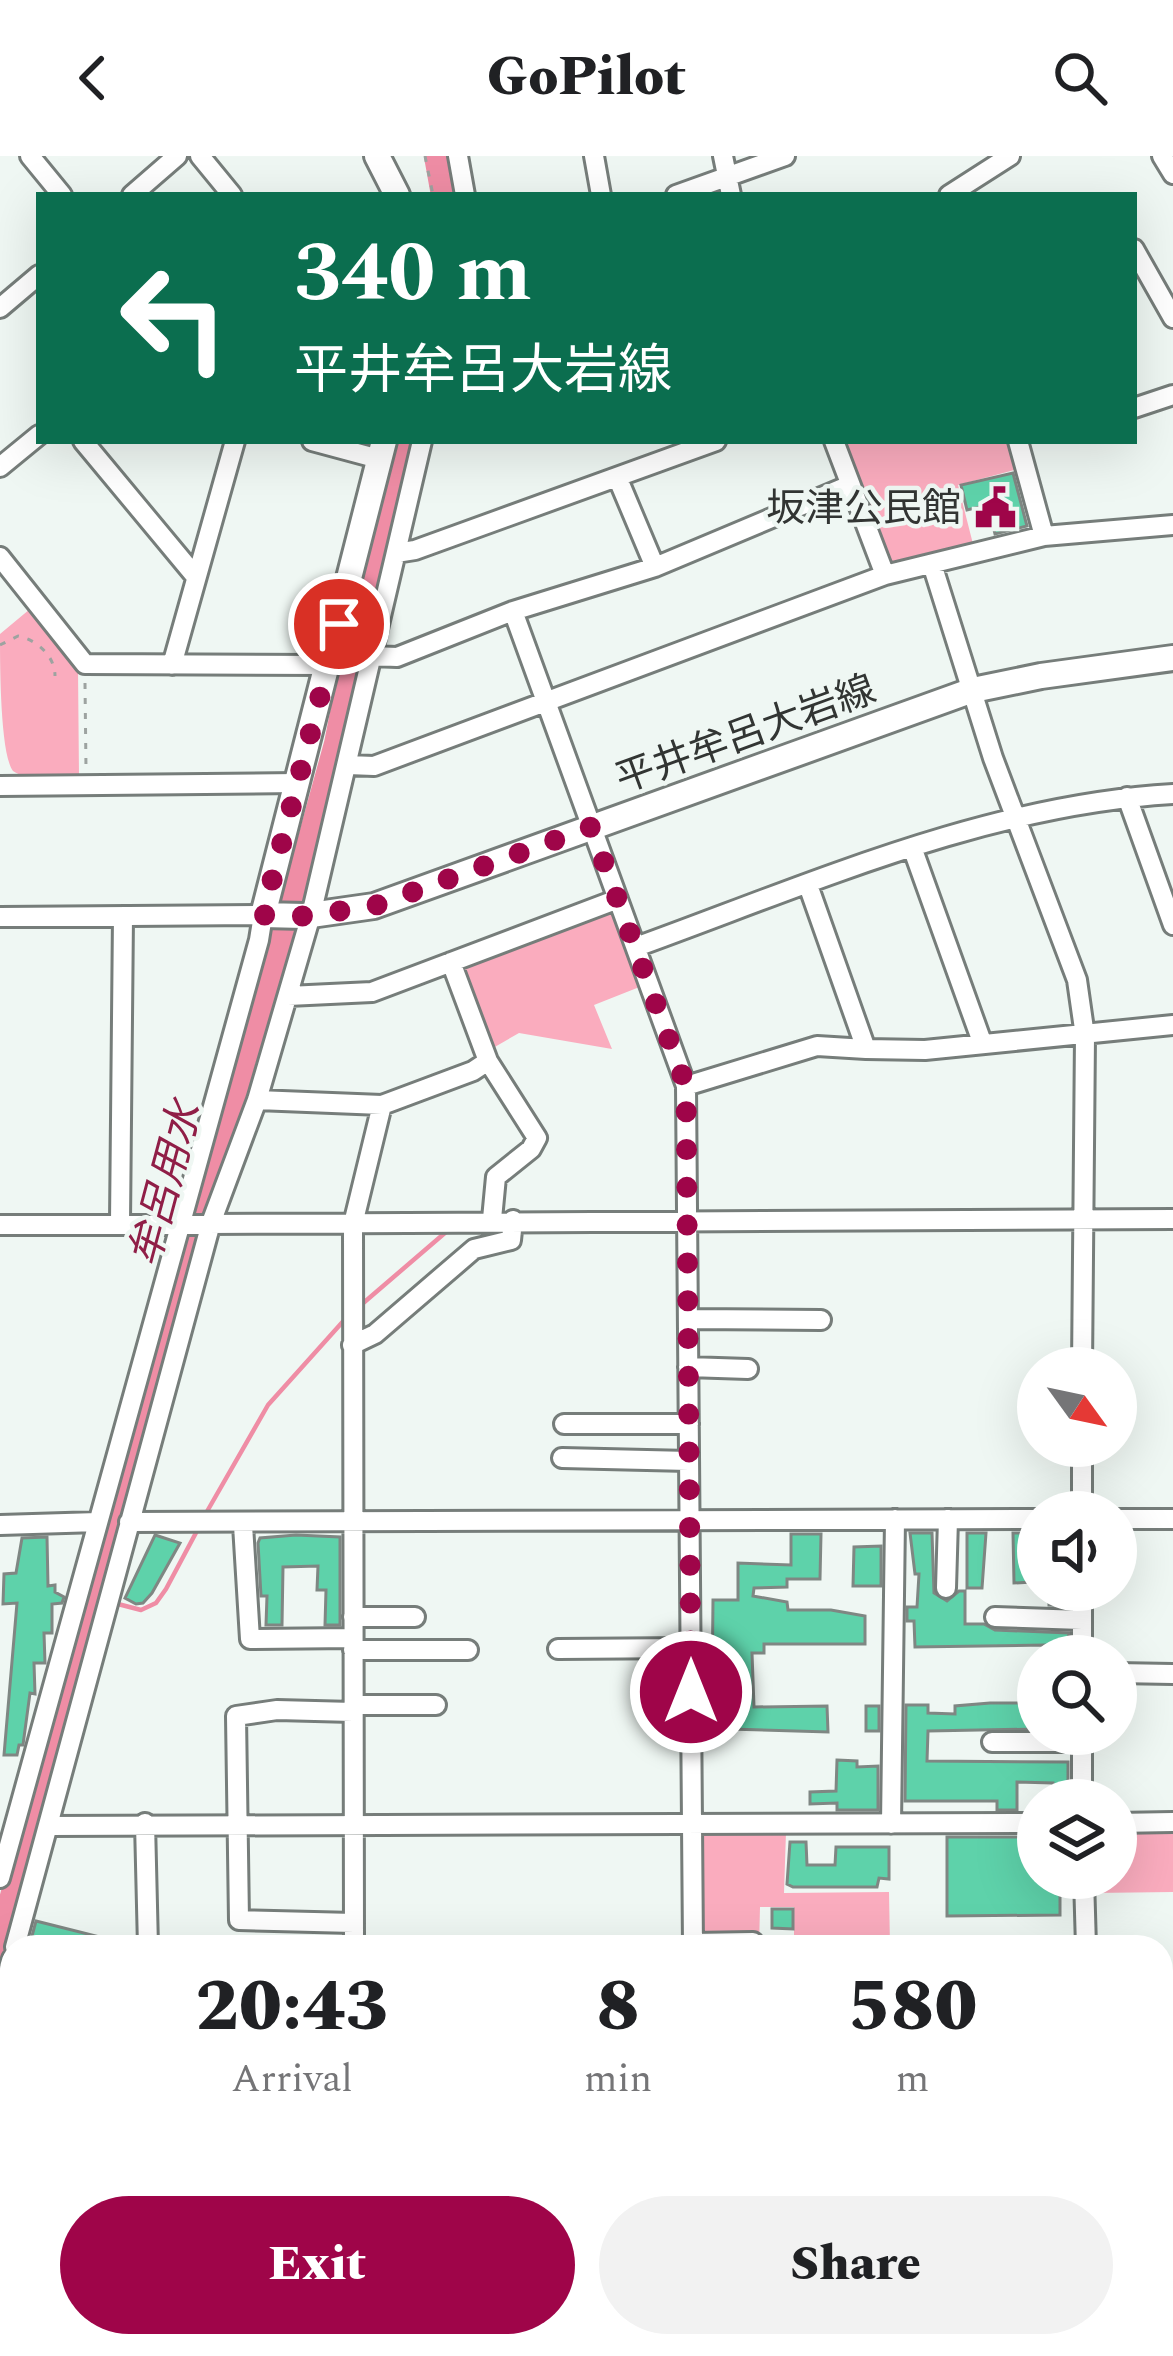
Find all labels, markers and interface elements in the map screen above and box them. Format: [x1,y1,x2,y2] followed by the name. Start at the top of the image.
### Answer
[487,37,686,119] text: GoPilot
[60,45,126,111] icon: back
[1047,45,1113,111] icon: search
[294,210,532,338] text: 340 m
[96,240,252,396] icon: left
[294,331,672,413] text: 平井牟呂大岩線
[766,480,961,539] place label: 坂津公民館
[972,484,1018,530] public building icon: 坂津公民館
[288,573,390,675] pin
[306,591,372,657] icon: arrive
[607,661,884,810] street label: 平井牟呂大岩線
[114,1092,220,1274] water label: 牟呂用水
[1017,1347,1137,1467] north arrow
[1017,1347,1137,1899] map controls
[1017,1491,1137,1611] button: sound
[628,1629,754,1755] position arrow
[1017,1635,1137,1755] button: search
[1017,1779,1137,1899] button: layers
[196,1953,389,2062] text: 20:43
[597,1953,640,2062] text: 8
[848,1953,977,2062] text: 580
[231,2050,353,2109] text: Arrival
[584,2050,652,2109] text: min
[896,2050,929,2109] text: m
[60,2196,575,2334] button: Exit
[599,2196,1113,2334] button: Share

